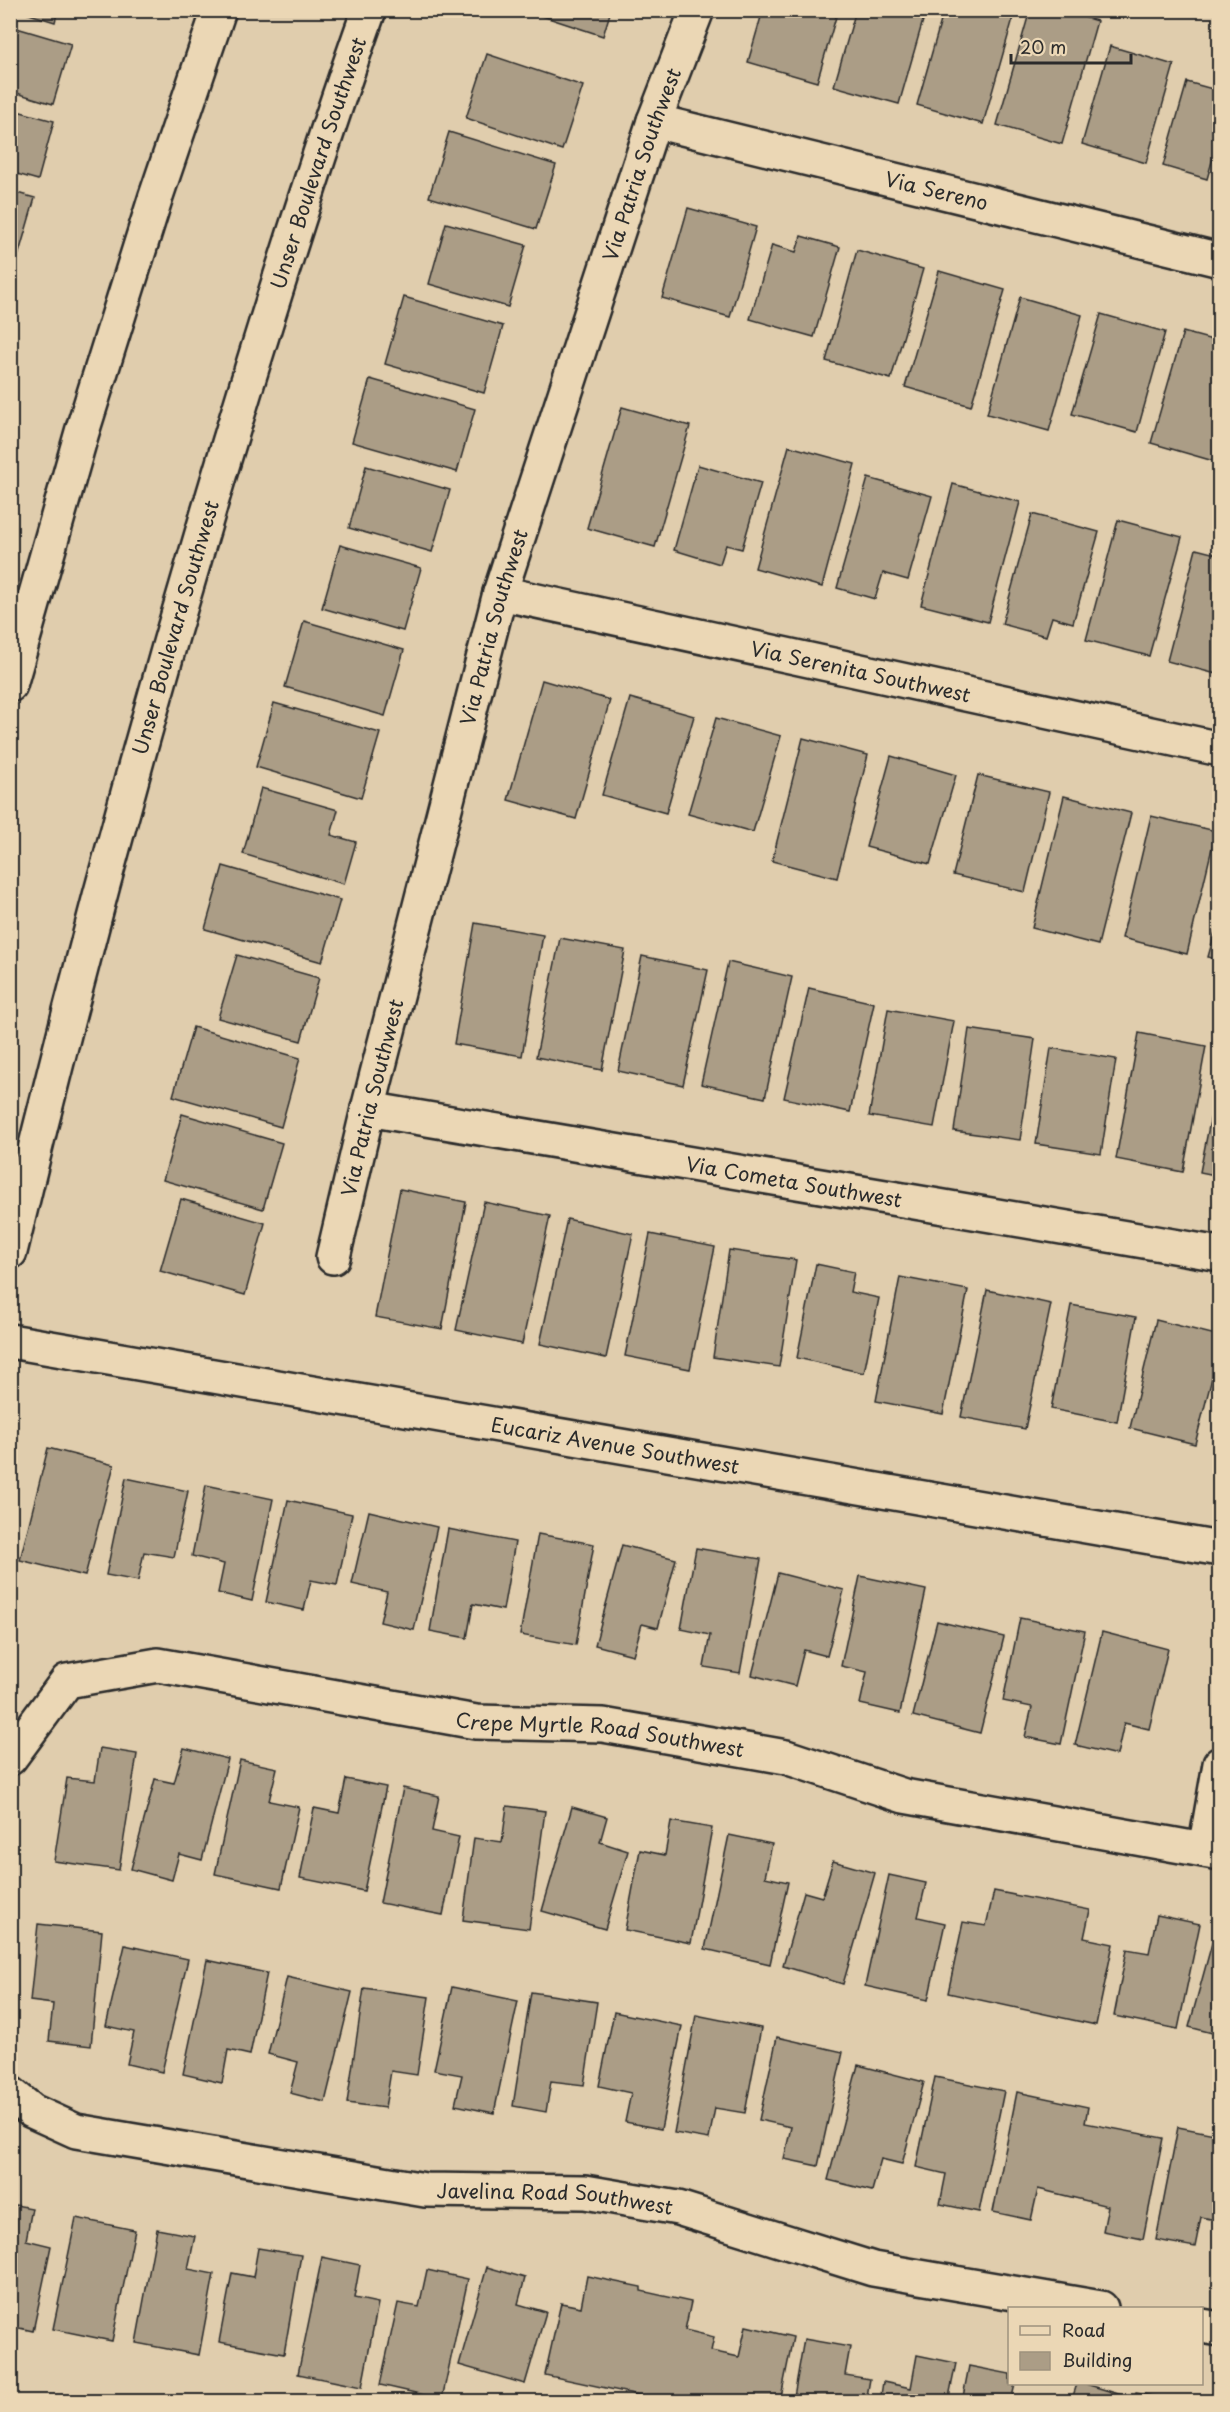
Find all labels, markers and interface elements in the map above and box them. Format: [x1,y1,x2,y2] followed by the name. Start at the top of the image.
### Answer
[1011,27,1131,65] scale bar
[262,33,373,293] street label: Unser Boulevard Southwest
[1020,33,1066,60] text: 20 m
[594,63,688,265] street label: Via Patria Southwest
[882,163,991,218] street label: Via Sereno
[124,496,226,758] street label: Unser Boulevard Southwest
[452,525,535,728] street label: Via Patria Southwest
[748,633,973,710] street label: Via Serenita Southwest
[333,996,411,1199] street label: Via Patria Southwest
[684,1148,904,1215] street label: Via Cometa Southwest
[489,1409,741,1481] street label: Eucariz Avenue Southwest
[453,1704,746,1764] street label: Crepe Myrtle Road Southwest
[436,2175,675,2222] street label: Javelina Road Southwest
[1008,2307,1203,2385] legend
[1062,2316,1106,2343] text: Road
[1062,2346,1132,2373] text: Building

